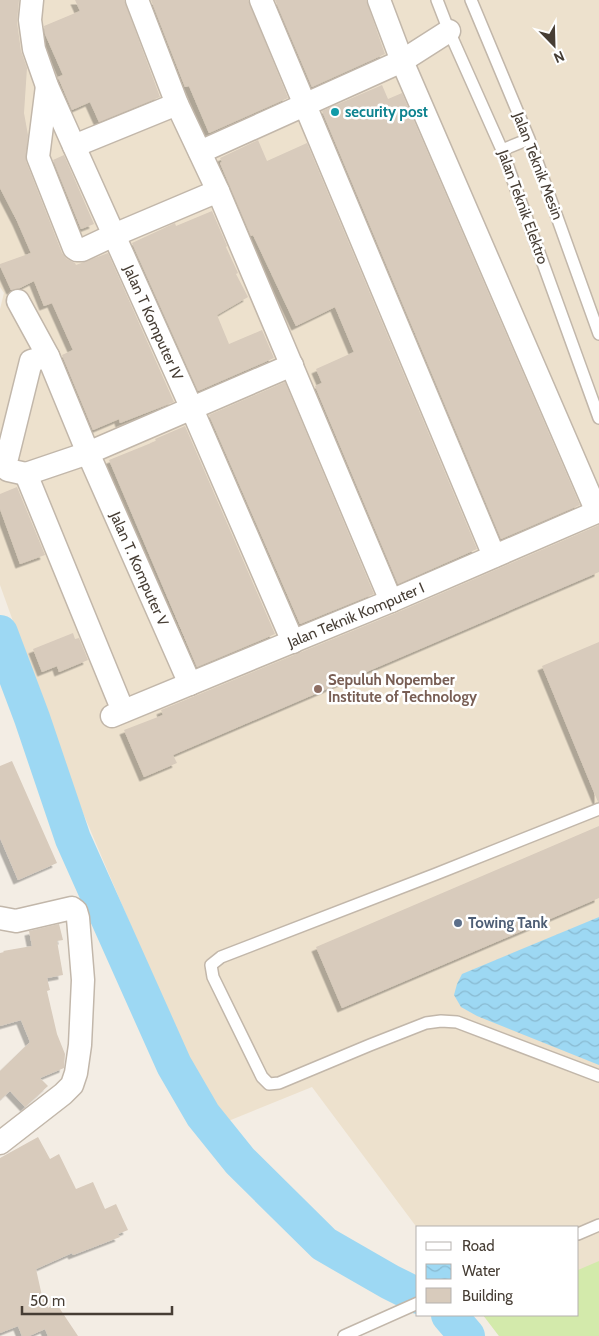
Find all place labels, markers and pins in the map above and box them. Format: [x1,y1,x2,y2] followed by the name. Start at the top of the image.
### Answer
[345,103,428,121] place label: security post
[329,106,341,118] marker: security post
[328,671,478,706] place label: Sepuluh Nopember Institute of Technology
[312,683,324,695] marker: Sepuluh Nopember Institute of Technology
[468,914,549,932] place label: Towing Tank
[452,917,464,929] marker: Towing Tank

